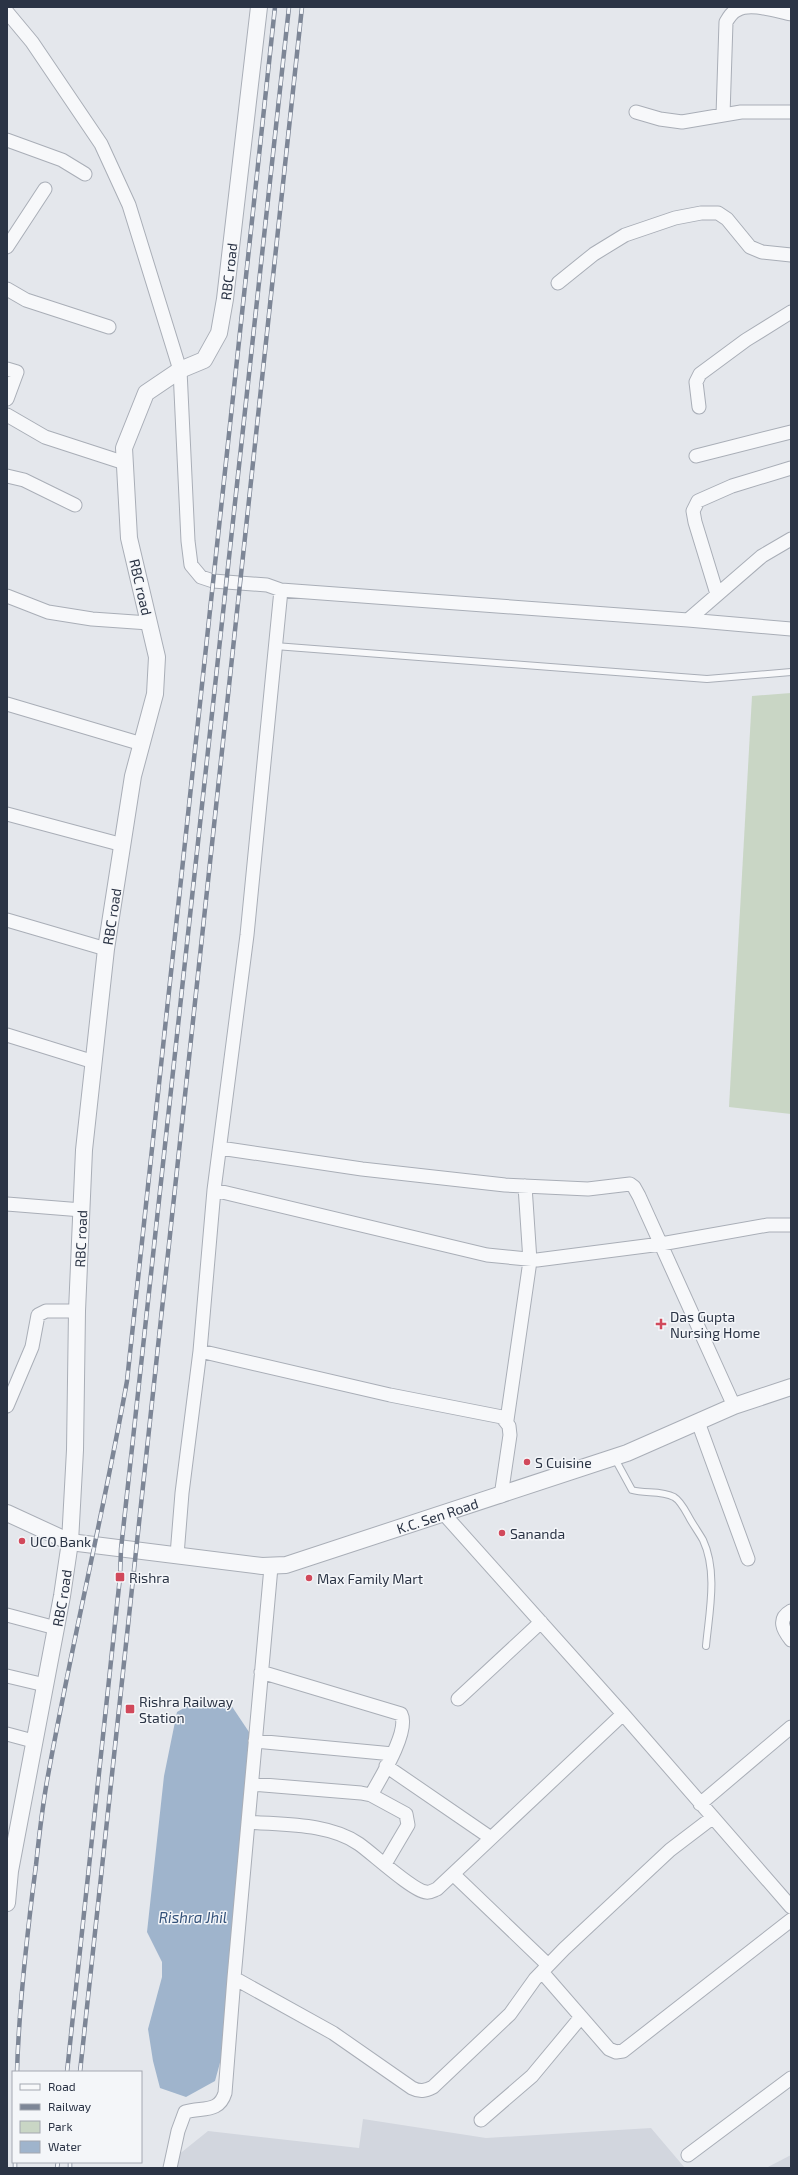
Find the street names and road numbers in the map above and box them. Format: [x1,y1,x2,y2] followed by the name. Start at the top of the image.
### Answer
[216,242,240,301] street label: RBC road
[126,557,156,617] street label: RBC road
[98,887,124,946] street label: RBC road
[70,1210,90,1268] street label: RBC road
[394,1494,480,1537] street label: K.C. Sen Road
[48,1568,74,1628] street label: RBC road

